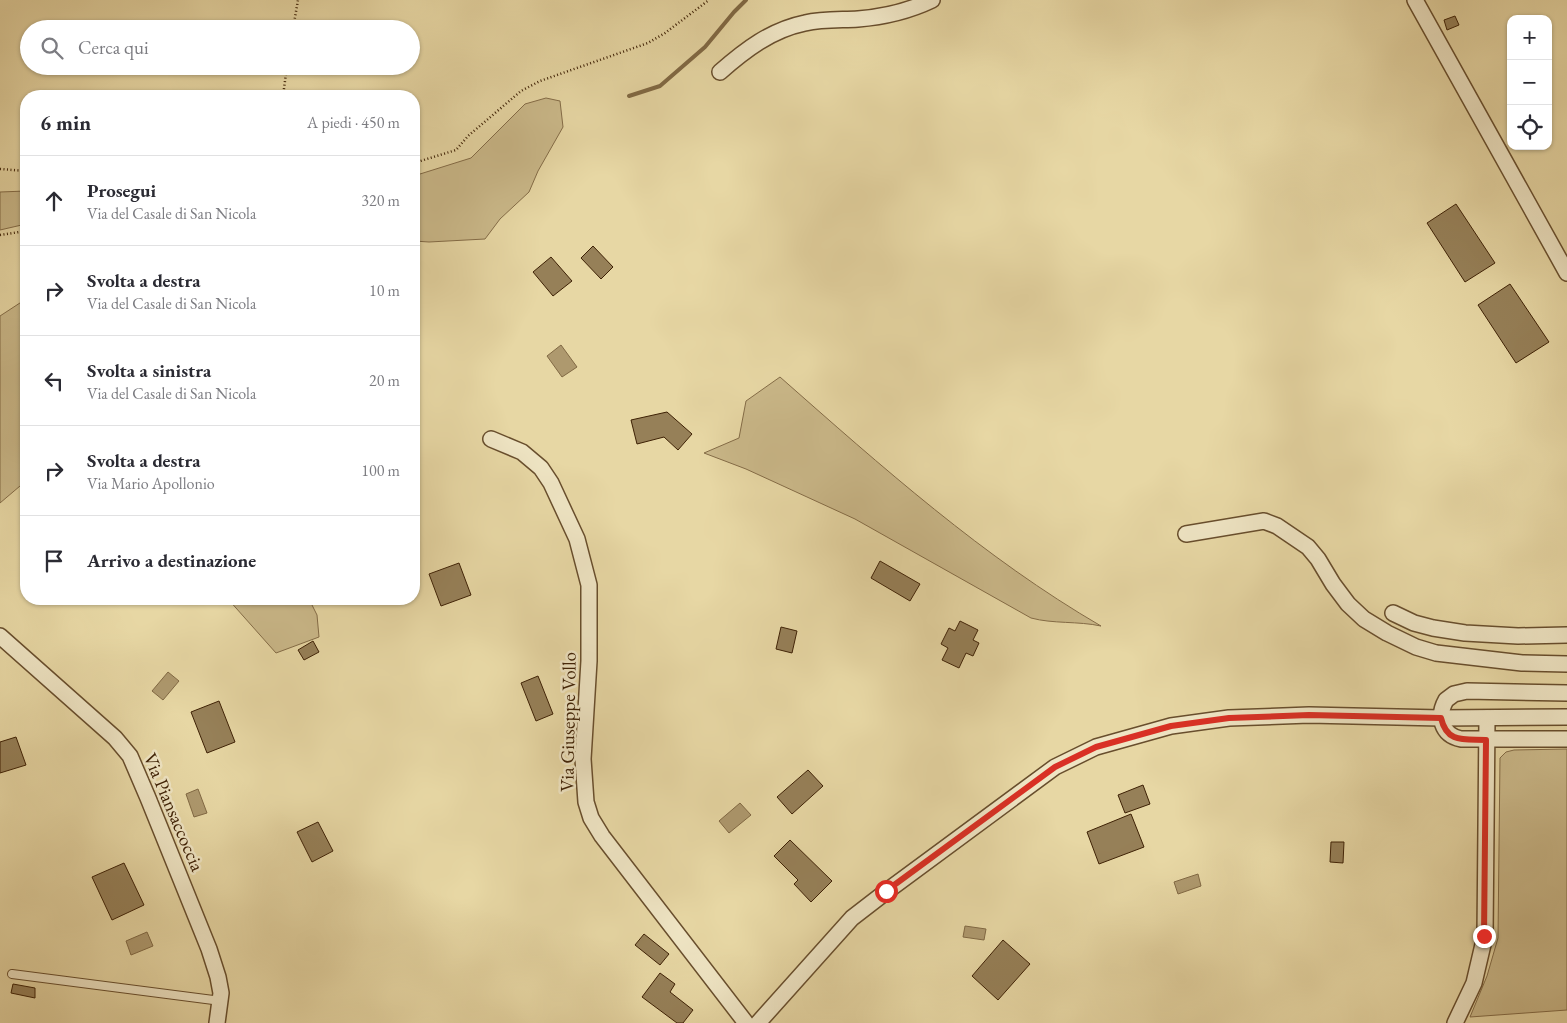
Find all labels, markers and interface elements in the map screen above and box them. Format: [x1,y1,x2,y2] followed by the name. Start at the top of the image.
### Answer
[1507,15,1552,150] map controls
[1507,15,1552,60] button: +
[20,20,420,75] search box
[38,34,66,62] icon: search
[78,35,149,60] text: Cerca qui
[1507,60,1552,105] button: −
[1507,105,1552,150] button: locate
[40,109,91,136] text: 6 min
[307,112,400,133] text: A piedi · 450 m
[87,178,156,203] text: Prosegui
[40,187,68,215] icon: ahead
[361,190,400,211] text: 320 m
[87,203,256,224] text: Via del Casale di San Nicola
[87,268,201,293] text: Svolta a destra
[40,277,68,305] icon: right
[369,280,400,301] text: 10 m
[87,293,256,314] text: Via del Casale di San Nicola
[87,358,211,383] text: Svolta a sinistra
[40,367,68,395] icon: left
[369,370,400,391] text: 20 m
[87,383,256,404] text: Via del Casale di San Nicola
[87,448,201,473] text: Svolta a destra
[40,457,68,485] icon: right
[361,460,400,481] text: 100 m
[87,473,215,494] text: Via Mario Apollonio
[40,547,68,575] icon: arrive
[87,548,256,573] text: Arrivo a destinazione
[554,652,582,792] street label: Via Giuseppe Vollo
[138,749,210,875] street label: Via Piansaccoccia
[875,880,898,903] route start
[1473,925,1496,948] route end

